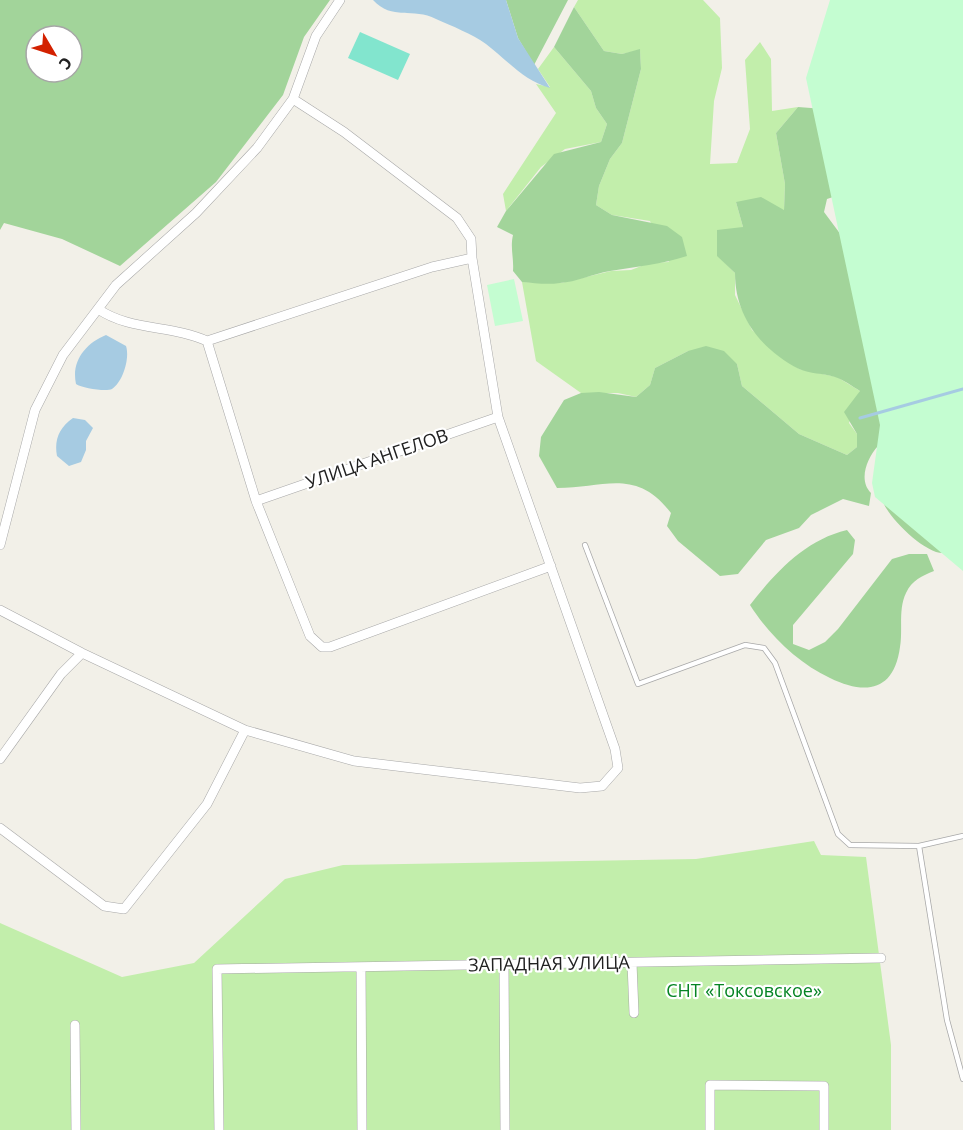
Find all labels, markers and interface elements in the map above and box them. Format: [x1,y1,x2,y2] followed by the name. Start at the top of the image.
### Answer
[24,24,84,84] north arrow
[54,53,77,74] text: С
[302,422,451,494] street label: УЛИЦА АНГЕЛОВ
[468,950,631,976] street label: ЗАПАДНАЯ УЛИЦА
[666,978,822,1002] park label: СНТ «Токсовское»

